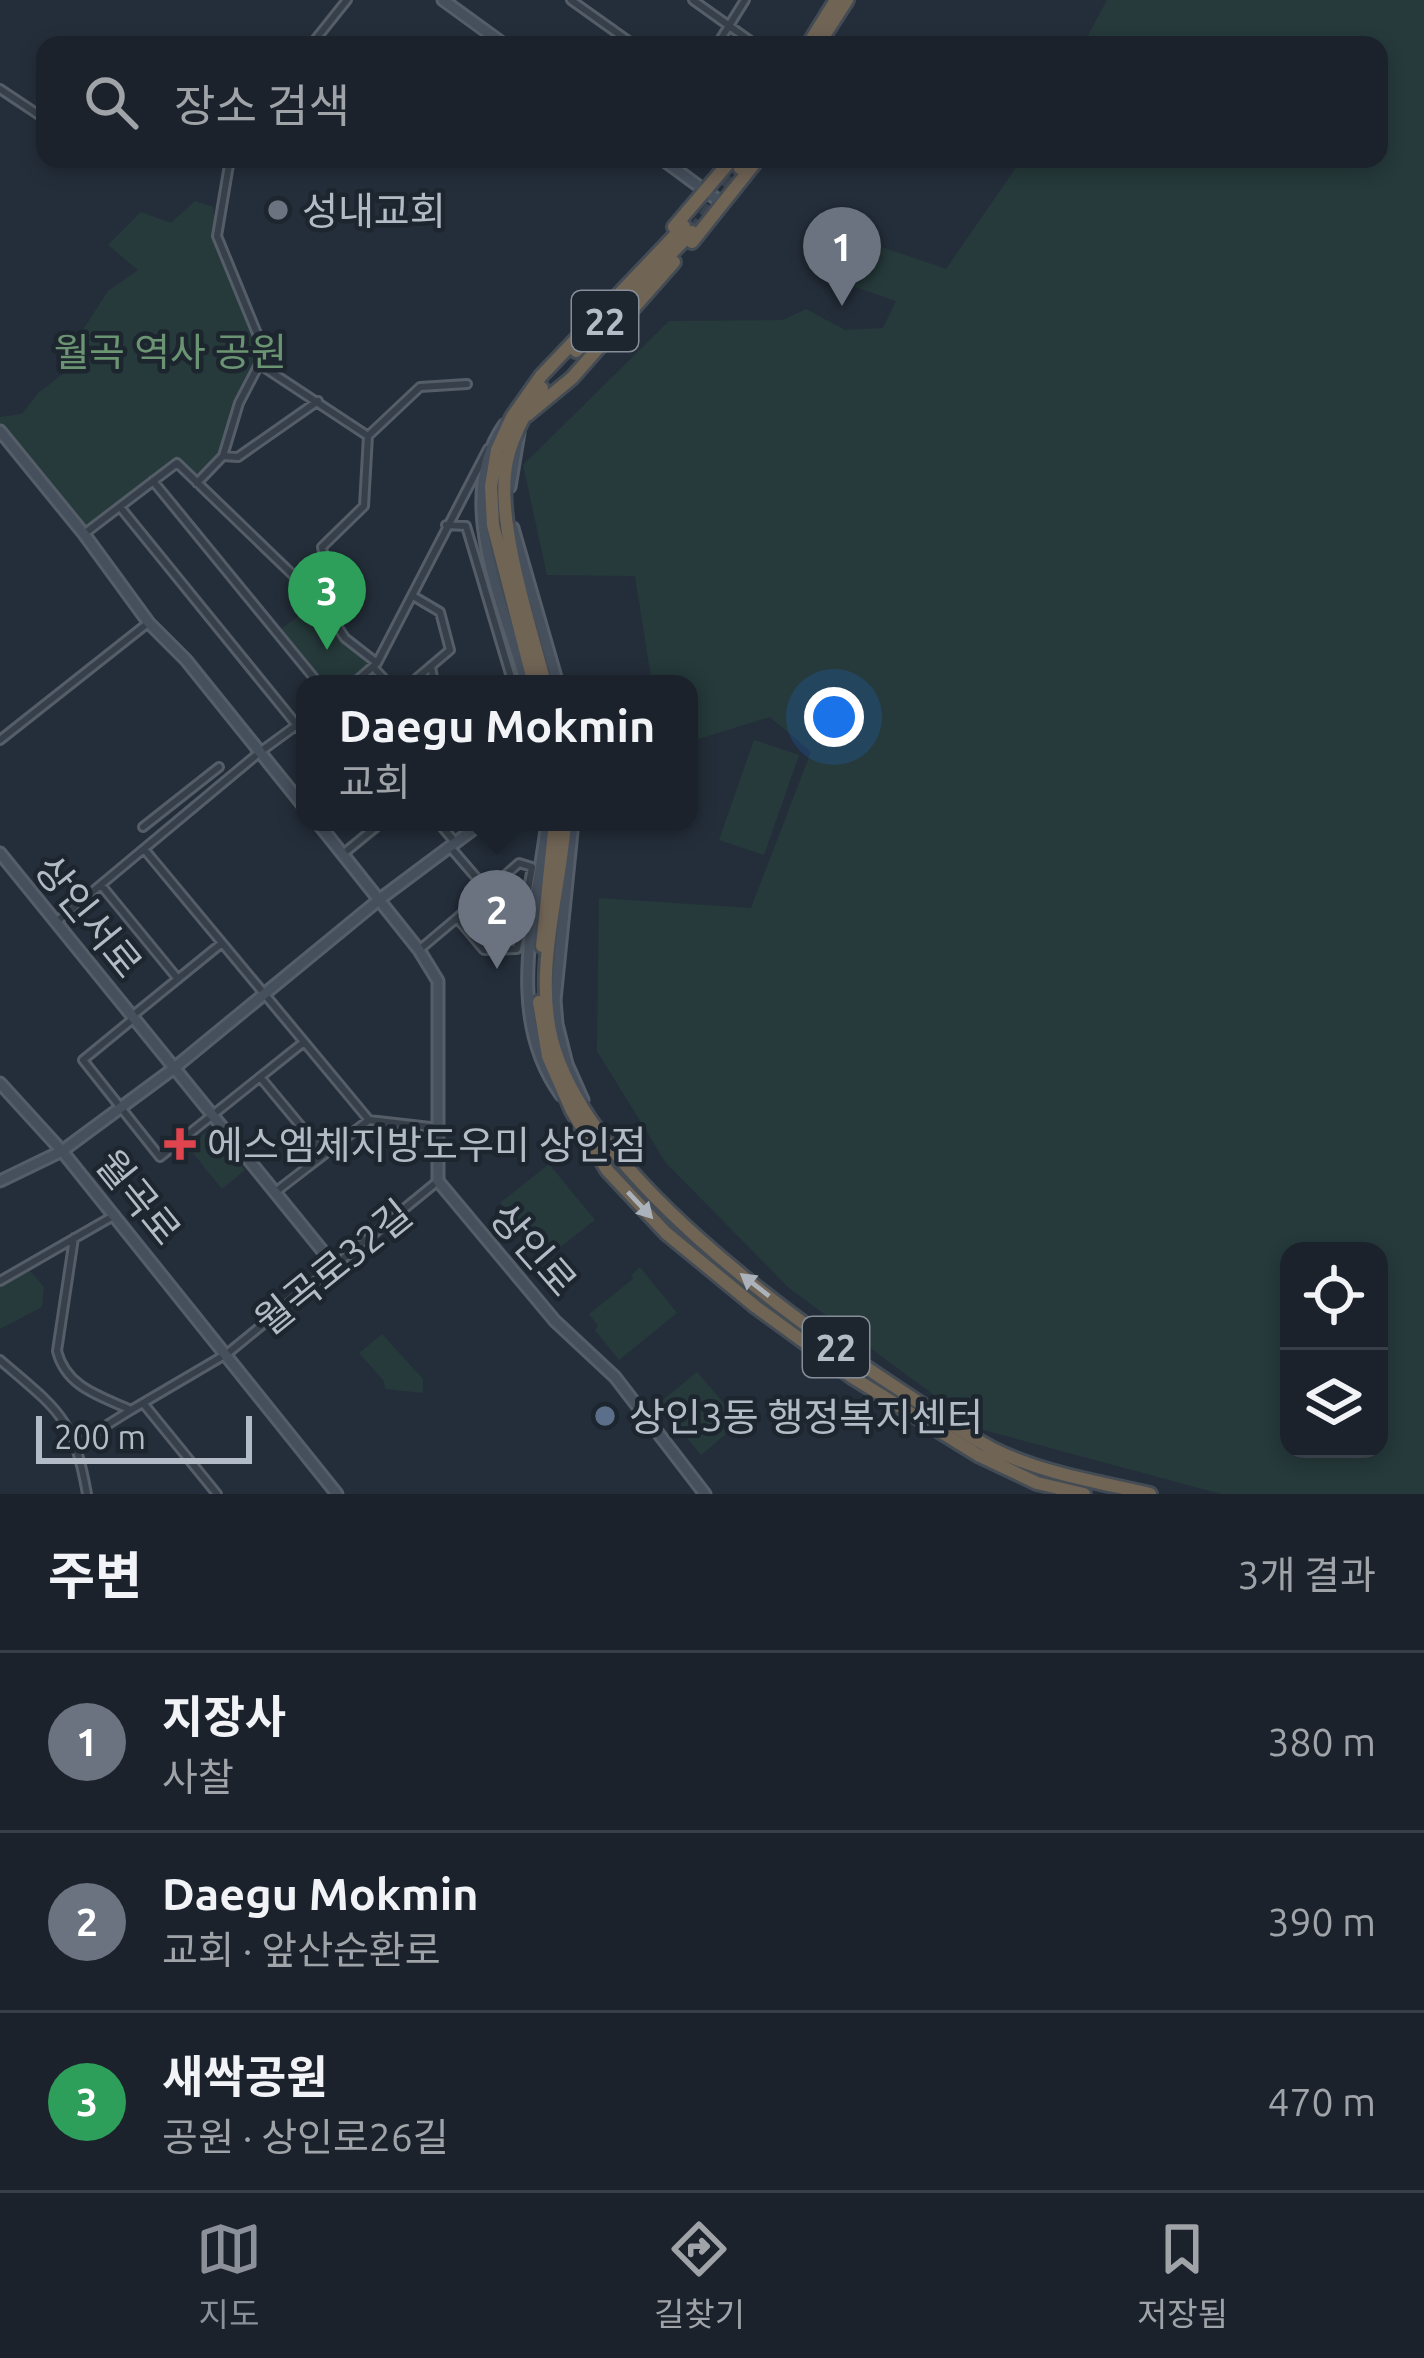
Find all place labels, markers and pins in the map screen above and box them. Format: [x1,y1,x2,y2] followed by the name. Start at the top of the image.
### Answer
[302,189,446,232] place label: 성내교회
[265,197,291,223] marker: 성내교회
[803,207,881,306] pin: 1
[288,551,366,650] pin: 3
[458,870,536,969] pin: 2
[207,1123,647,1166] place label: 에스엠체지방도우미 상인점
[164,1128,196,1160] marker: 에스엠체지방도우미 상인점
[629,1395,983,1438] place label: 상인3동 행정복지센터
[592,1403,618,1429] marker: 상인3동 행정복지센터

